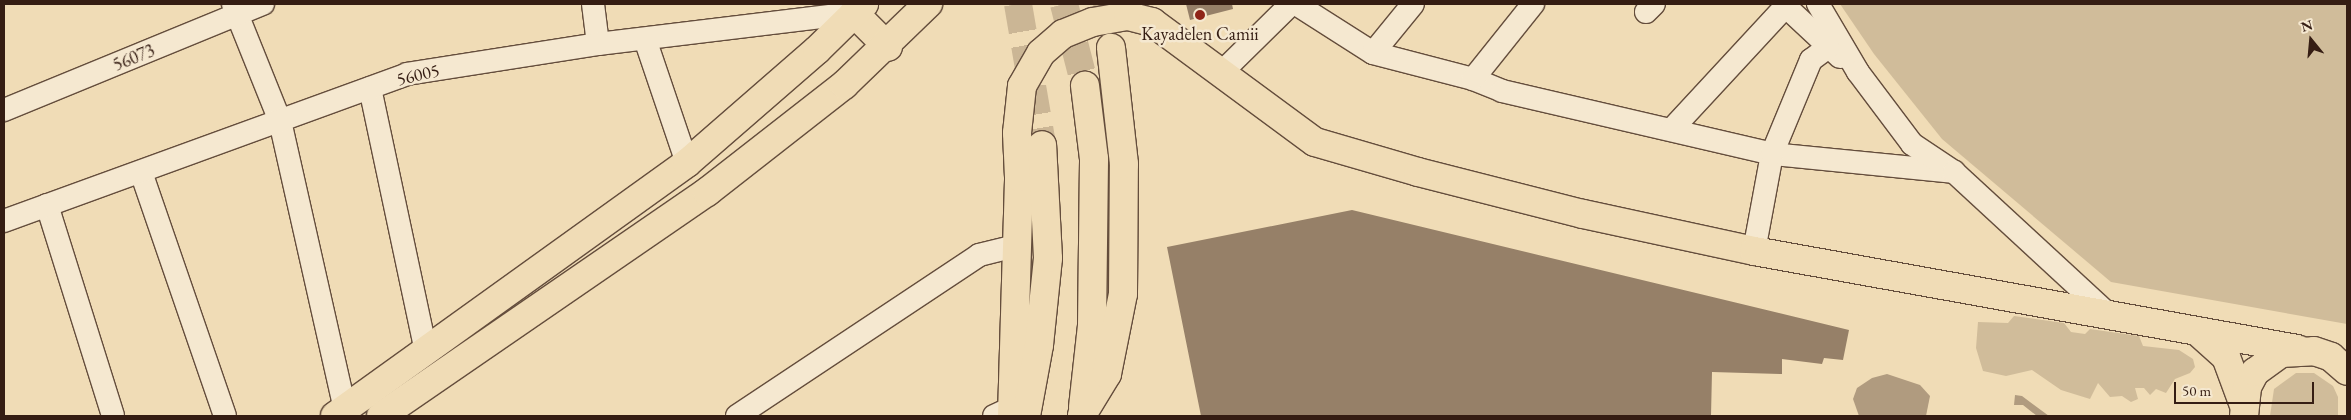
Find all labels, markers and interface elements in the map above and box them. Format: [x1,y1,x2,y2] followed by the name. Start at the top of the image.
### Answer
[1194,9,1206,21] marker: Kayadelen Camii
[2286,15,2336,65] north arrow
[2299,15,2315,36] text: N
[1141,23,1259,45] place label: Kayadelen Camii
[110,40,158,76] street label: 56073
[395,60,441,90] street label: 56005
[2176,372,2316,404] scale bar
[2182,381,2211,400] text: 50 m

